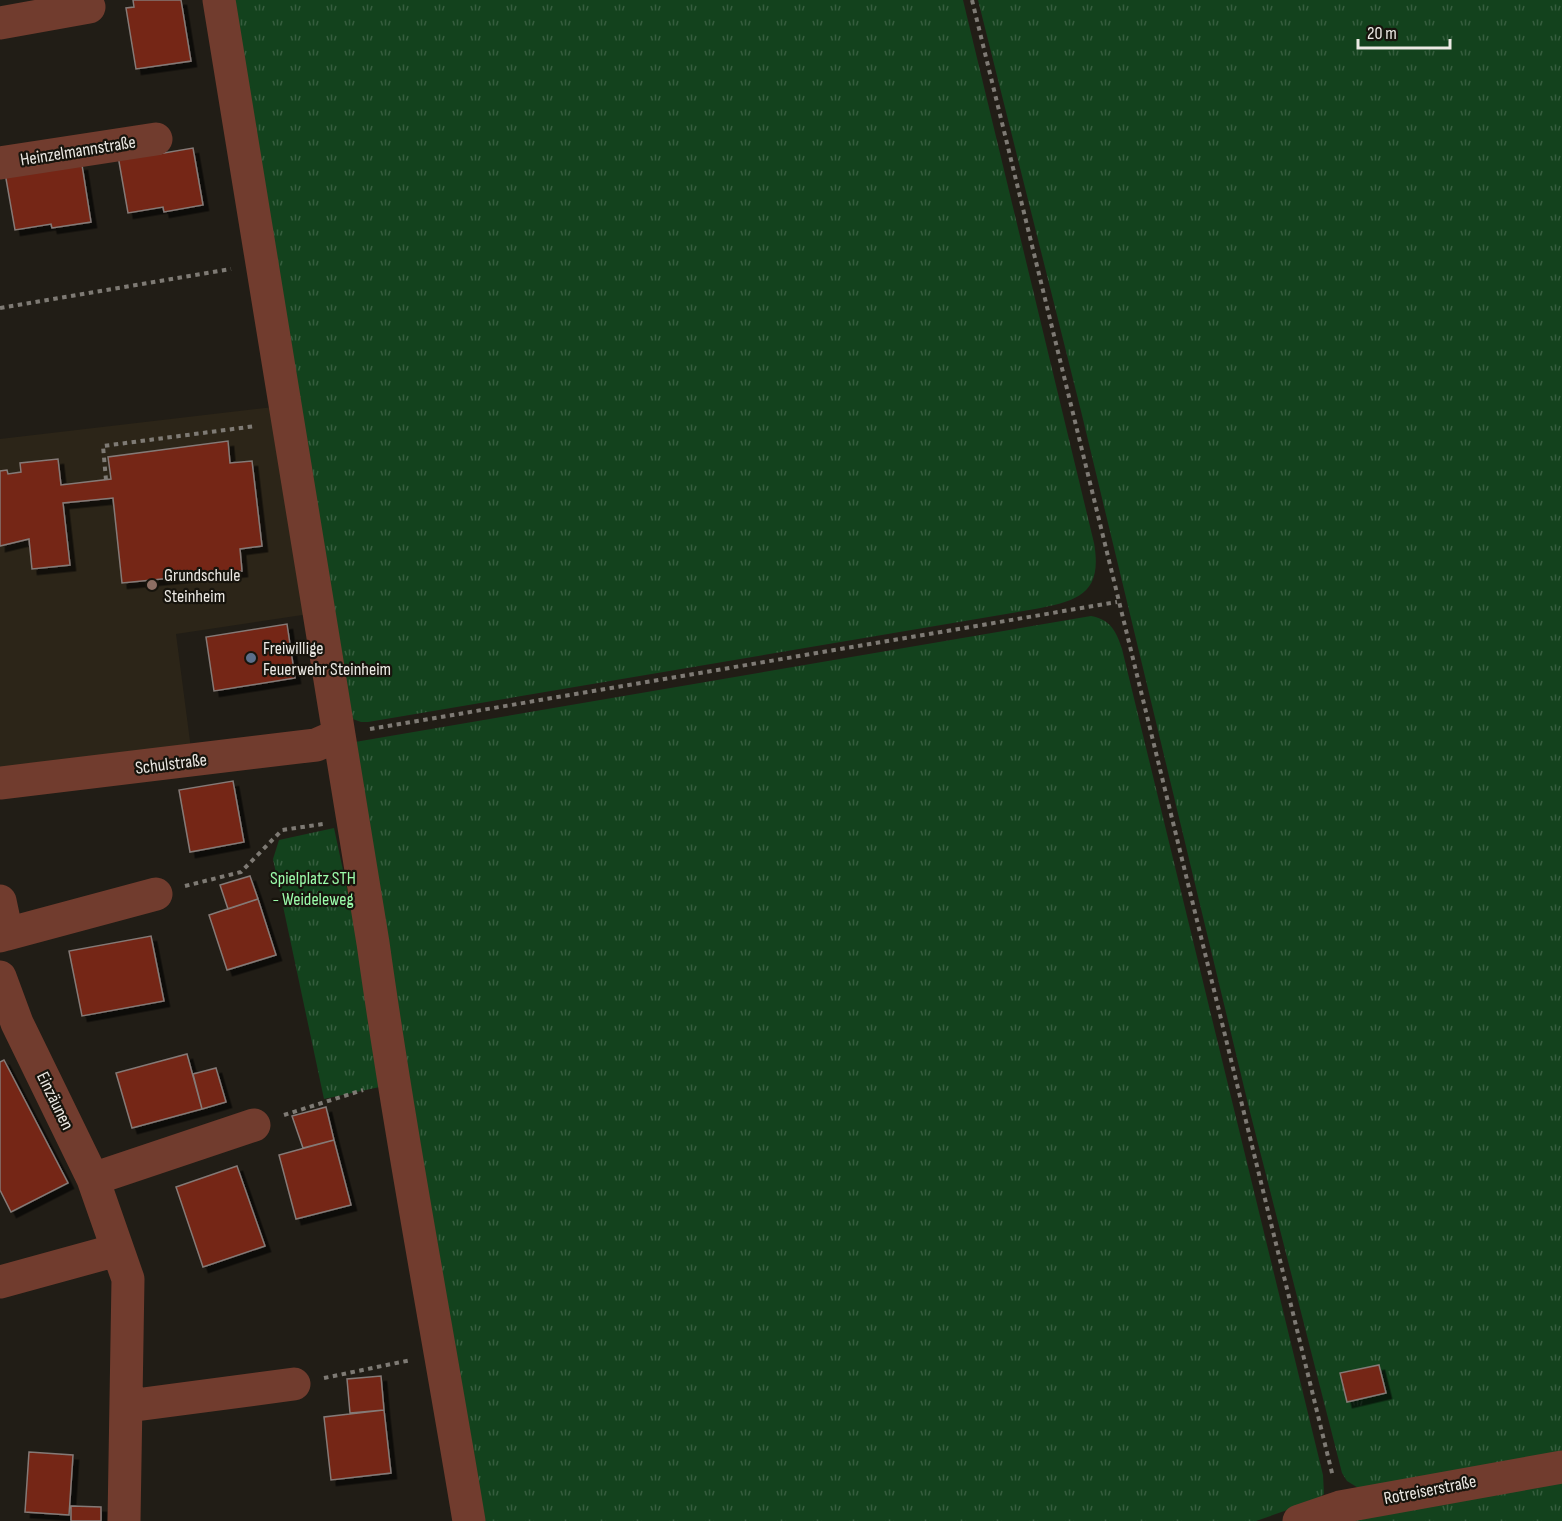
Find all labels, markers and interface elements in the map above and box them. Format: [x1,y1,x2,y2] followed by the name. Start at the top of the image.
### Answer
[1358,12,1450,50] scale bar
[1367,23,1397,44] text: 20 m
[19,132,137,170] street label: Heinzelmannstraße
[164,565,240,607] place label: Grundschule Steinheim
[145,578,159,592] marker: Grundschule Steinheim
[263,638,391,680] place label: Freiwillige Feuerwehr Steinheim
[244,651,258,665] marker: Freiwillige Feuerwehr Steinheim
[134,749,208,779] street label: Schulstraße
[270,868,356,910] park label: Spielplatz STH - Weideleweg
[32,1069,78,1133] street label: Einzäunen
[1382,1471,1478,1509] street label: Rotreiserstraße

